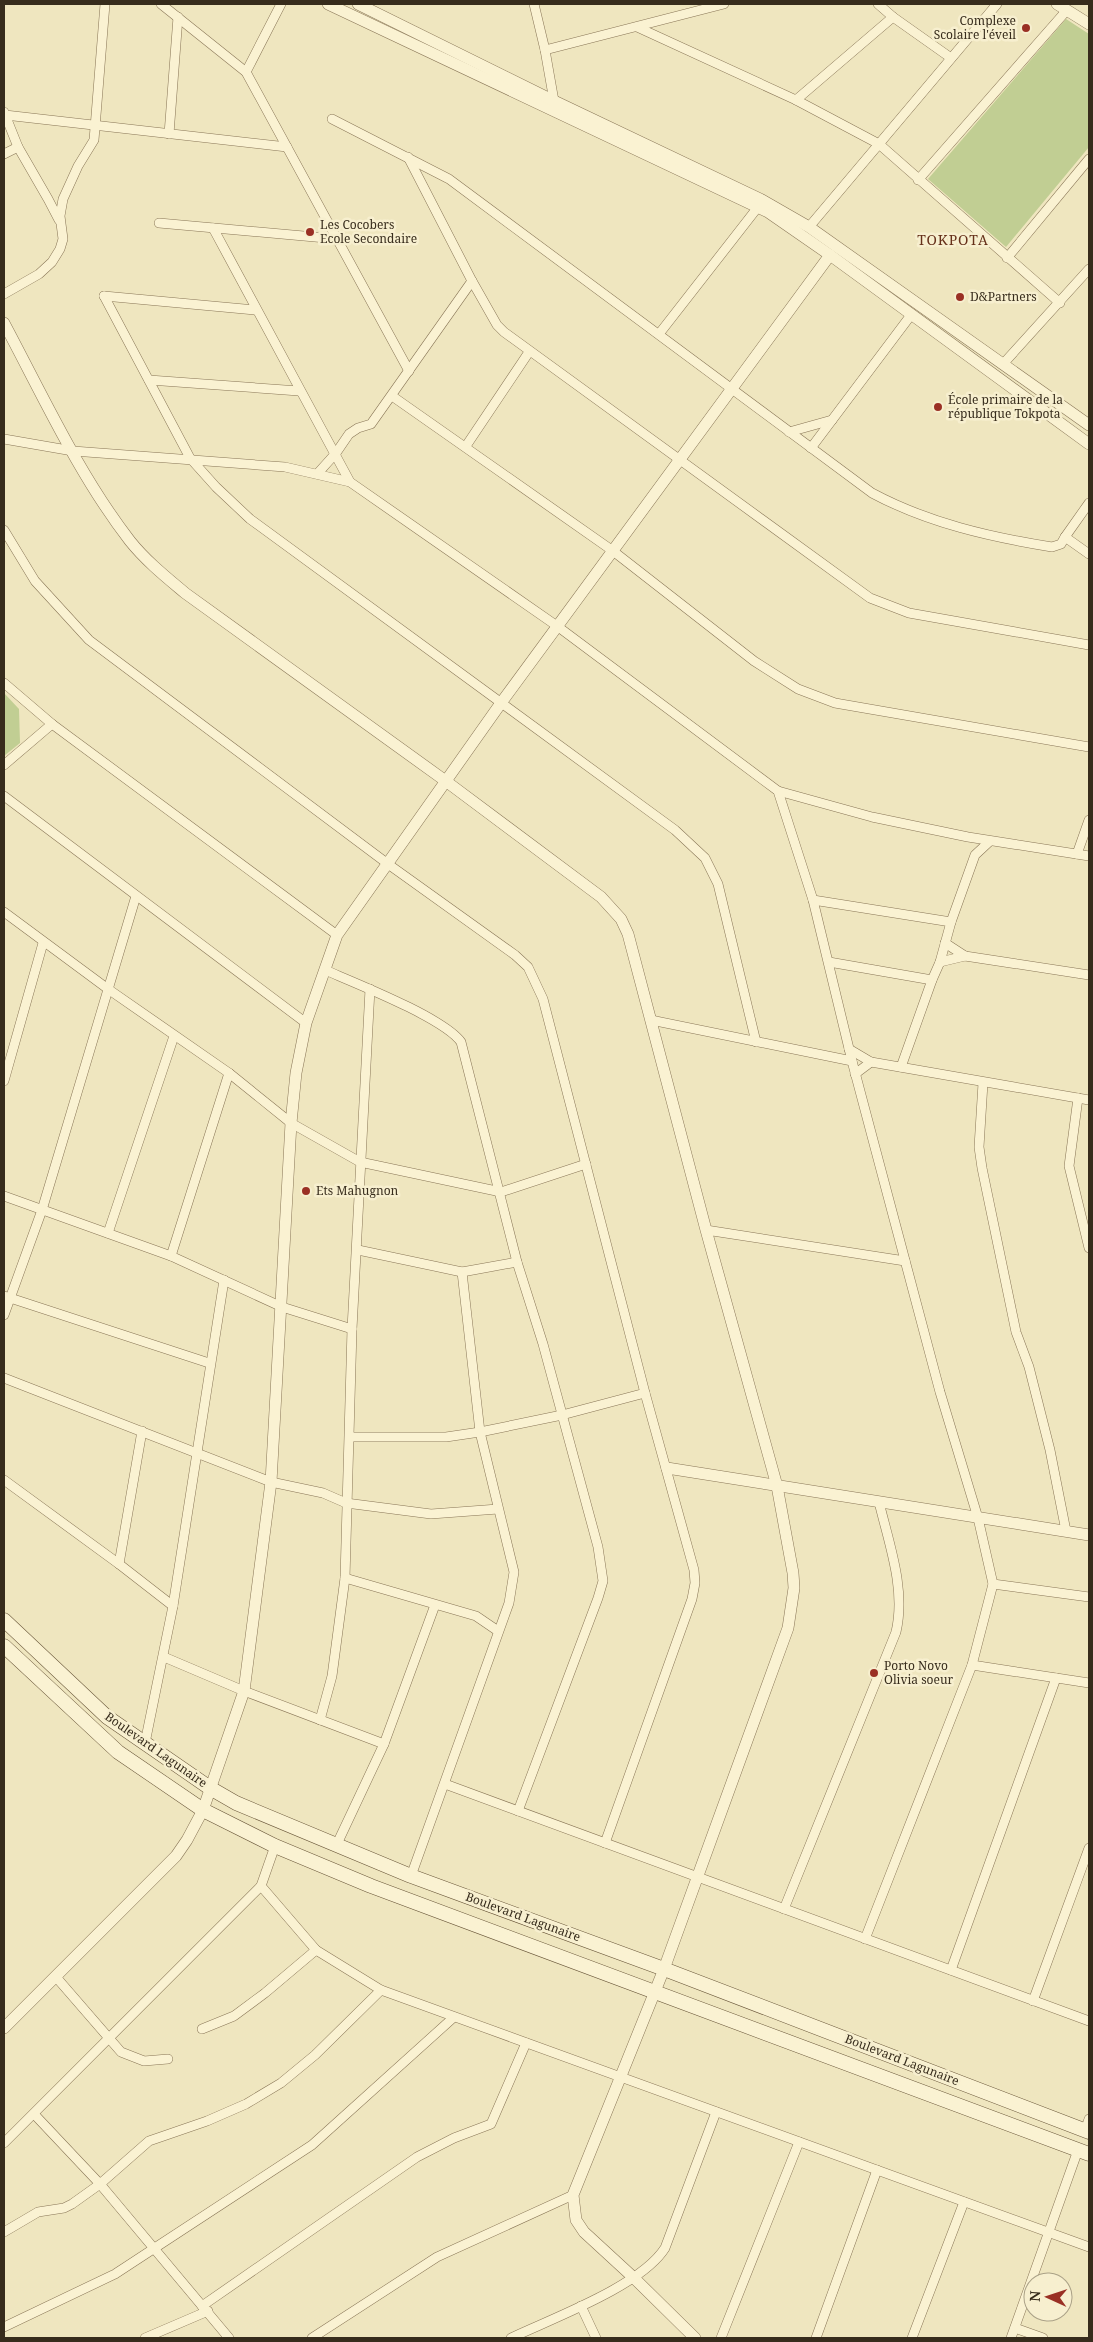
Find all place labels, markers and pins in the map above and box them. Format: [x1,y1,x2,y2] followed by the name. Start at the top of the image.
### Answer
[934,12,1016,43] place label: Complexe Scolaire l'éveil
[1020,22,1032,34] marker: Complexe Scolaire l'éveil
[320,216,417,247] place label: Les Cocobers Ecole Secondaire
[304,226,316,238] marker: Les Cocobers Ecole Secondaire
[970,288,1037,305] place label: D&Partners
[954,291,966,303] marker: D&Partners
[948,391,1063,422] place label: École primaire de la république Tokpota
[932,401,944,413] marker: École primaire de la république Tokpota
[316,1182,399,1199] place label: Ets Mahugnon
[300,1185,312,1197] marker: Ets Mahugnon
[884,1657,954,1688] place label: Porto Novo Olivia soeur
[868,1667,880,1679] marker: Porto Novo Olivia soeur

